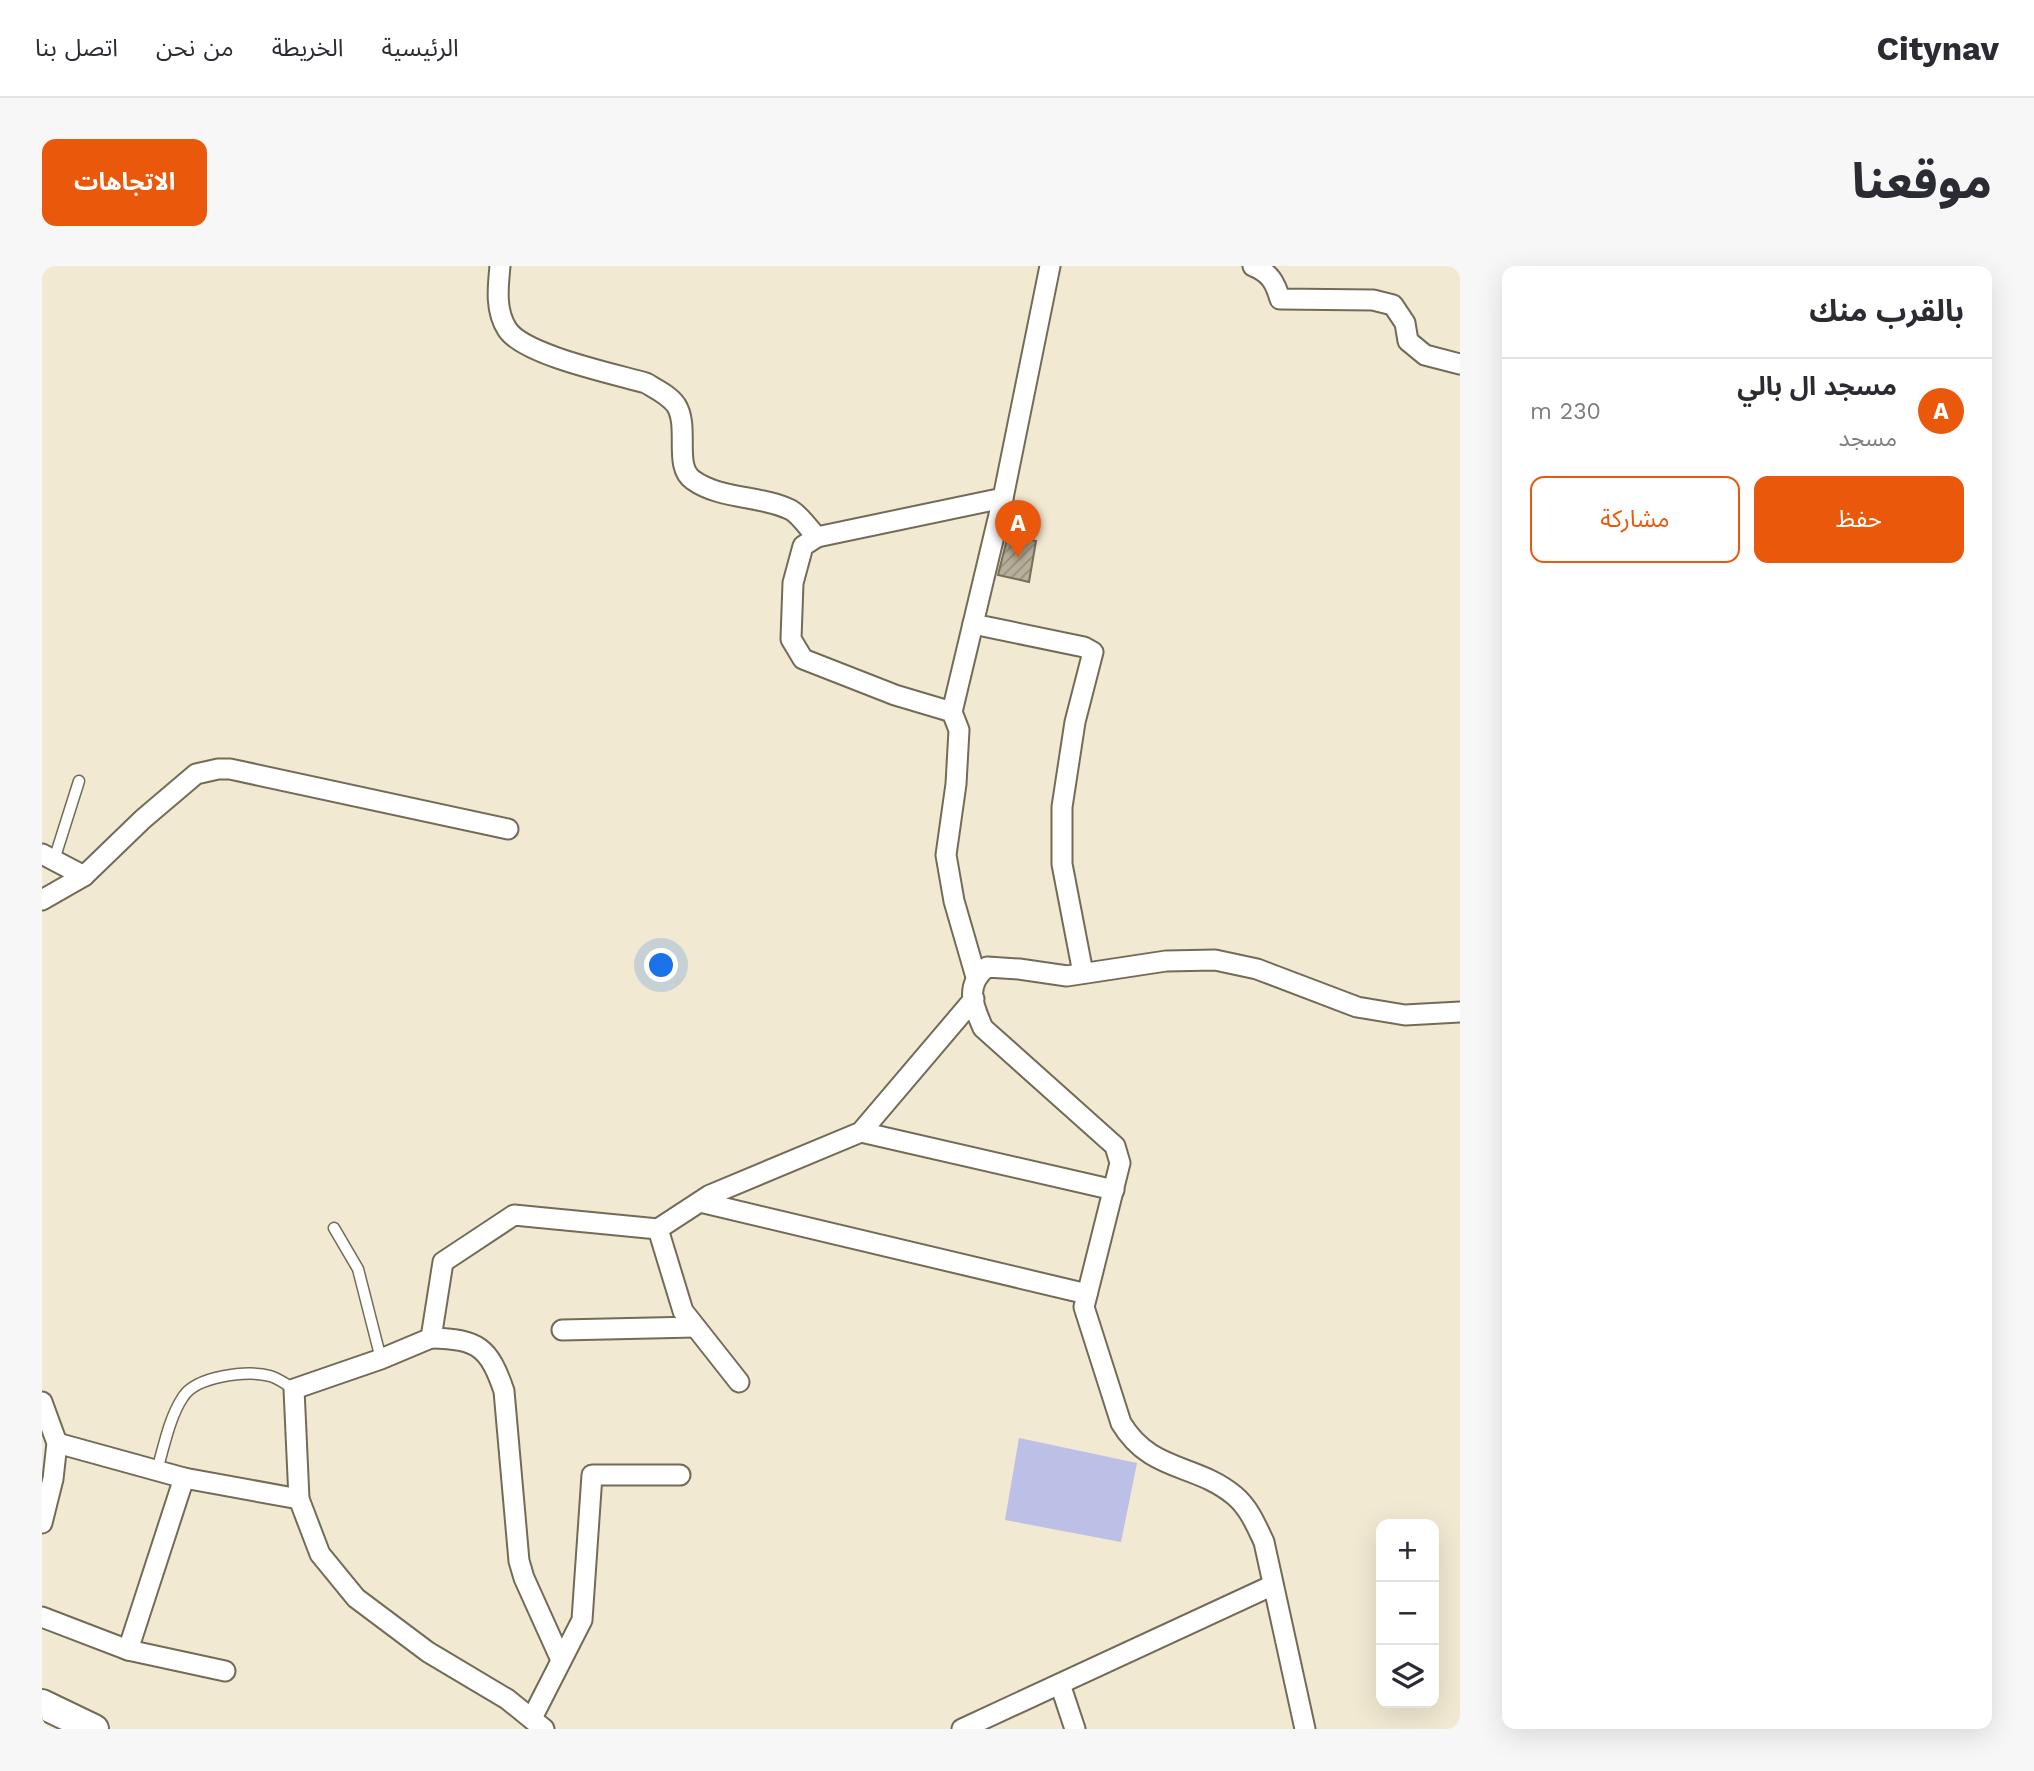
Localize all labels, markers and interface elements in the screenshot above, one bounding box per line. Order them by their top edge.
text: Citynav [1877,29,1999,68]
text: اتصل بنا [35,34,118,62]
text: من نحن [156,34,234,62]
text: الخريطة [272,34,344,62]
text: الرئيسية [382,34,459,62]
button: الاتجاهات [42,139,207,226]
text: موقعنا [1852,152,1992,210]
text: بالقرب منك [1809,293,1964,328]
text: مسجد ال بالي [1737,371,1897,401]
text: 230 m [1530,398,1601,425]
text: A [1933,398,1949,425]
text: مسجد [1838,425,1897,452]
button: مشاركة [1530,476,1740,563]
button: حفظ [1754,476,1964,563]
pin: A [995,500,1041,558]
your location [644,948,678,982]
map controls [1376,1519,1439,1708]
button: + [1376,1519,1439,1582]
button: − [1376,1582,1439,1645]
button: layers [1376,1645,1439,1708]

